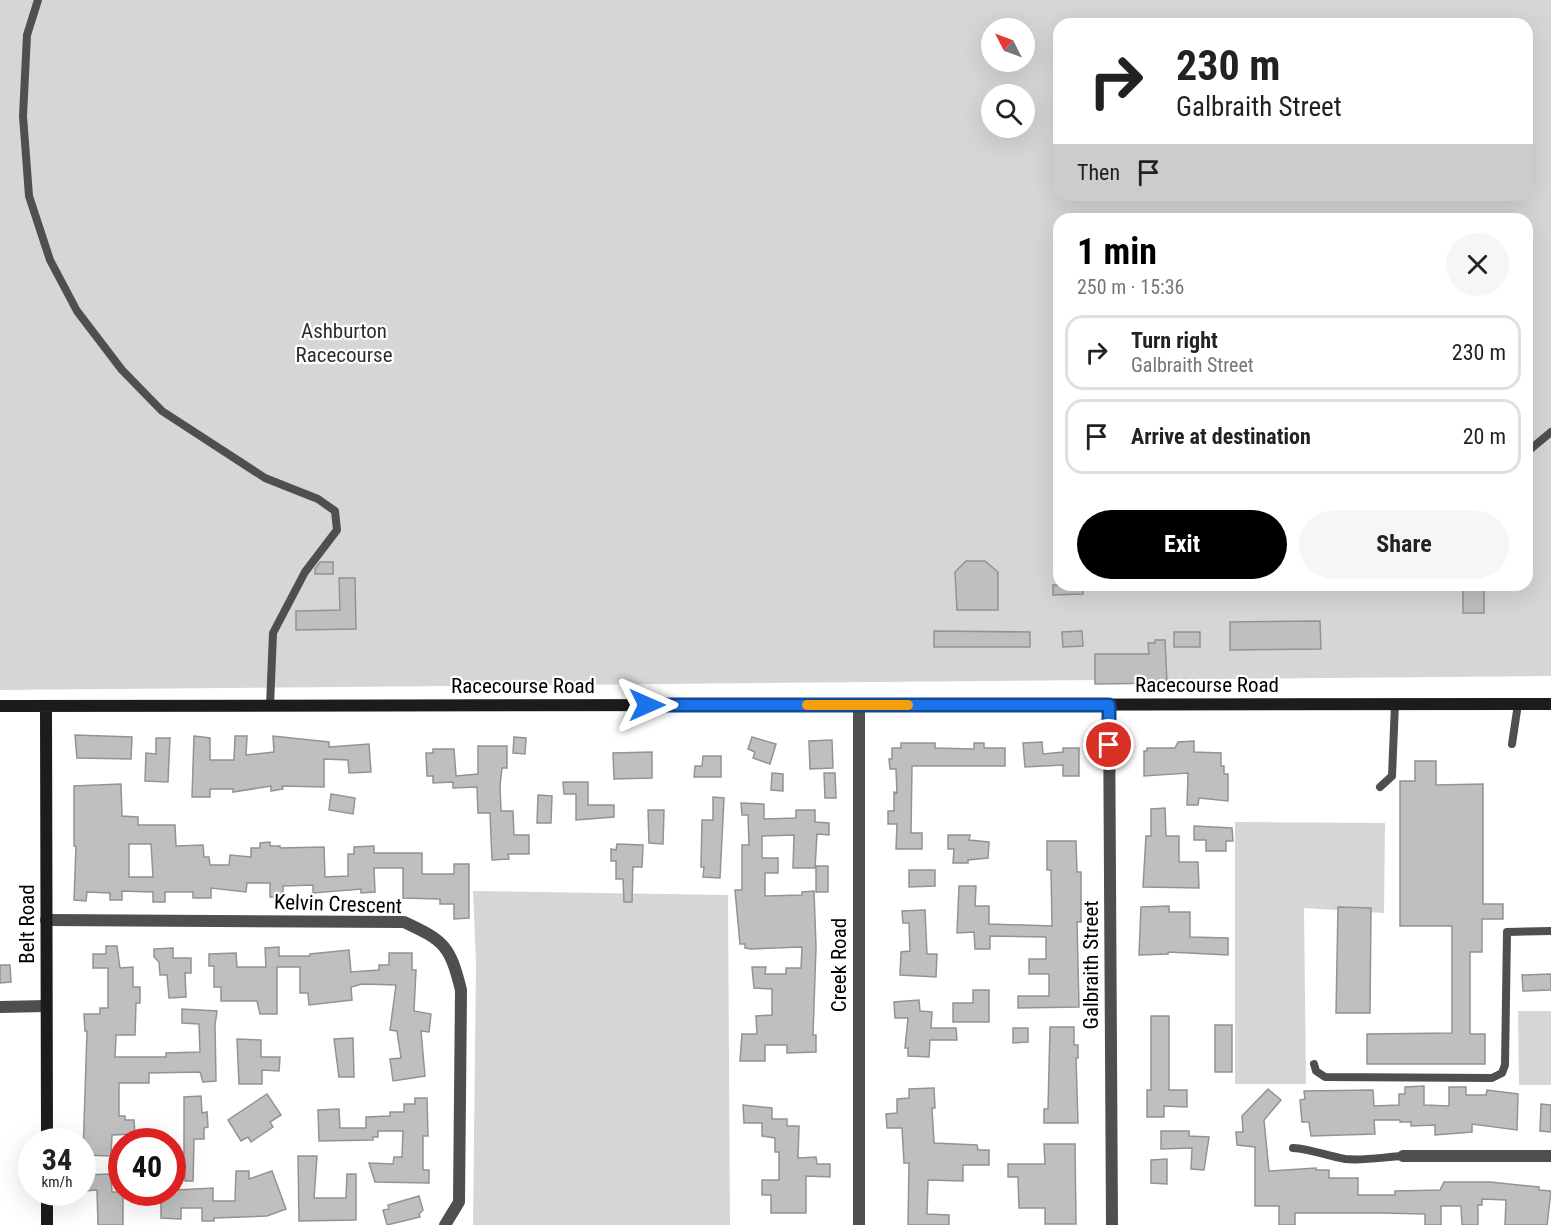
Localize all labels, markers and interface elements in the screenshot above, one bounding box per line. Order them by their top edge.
north arrow [981,18,1035,72]
map controls [981,18,1035,138]
text: 230 m [1176,41,1281,90]
icon: right [1077,42,1155,120]
button: search [981,84,1035,138]
text: Galbraith Street [1176,91,1342,123]
icon: arrive [1132,156,1165,189]
text: Then [1077,160,1120,185]
text: 1 min [1077,231,1157,273]
button: close [1446,233,1509,296]
text: 250 m · 15:36 [1077,275,1184,299]
park label: Ashburton Racecourse [296,319,393,367]
text: Turn right [1131,328,1218,353]
icon: right [1080,336,1113,369]
text: 230 m [1452,340,1506,365]
text: Galbraith Street [1131,353,1254,377]
icon: arrive [1080,420,1113,453]
text: Arrive at destination [1131,424,1311,449]
text: 20 m [1463,424,1506,449]
button: Exit [1077,510,1287,579]
button: Share [1299,510,1509,579]
position arrow [615,673,679,737]
street label: Racecourse Road [1135,673,1279,697]
street label: Racecourse Road [451,674,595,698]
pin [1083,719,1134,770]
icon: arrive [1092,728,1125,761]
street label: Belt Road [15,884,39,964]
street label: Kelvin Crescent [274,890,402,918]
street label: Galbraith Street [1079,901,1103,1029]
street label: Creek Road [827,918,851,1012]
speed limit sign: 40 [108,1128,186,1206]
text: 34 [42,1142,72,1177]
text: km/h [42,1173,72,1191]

